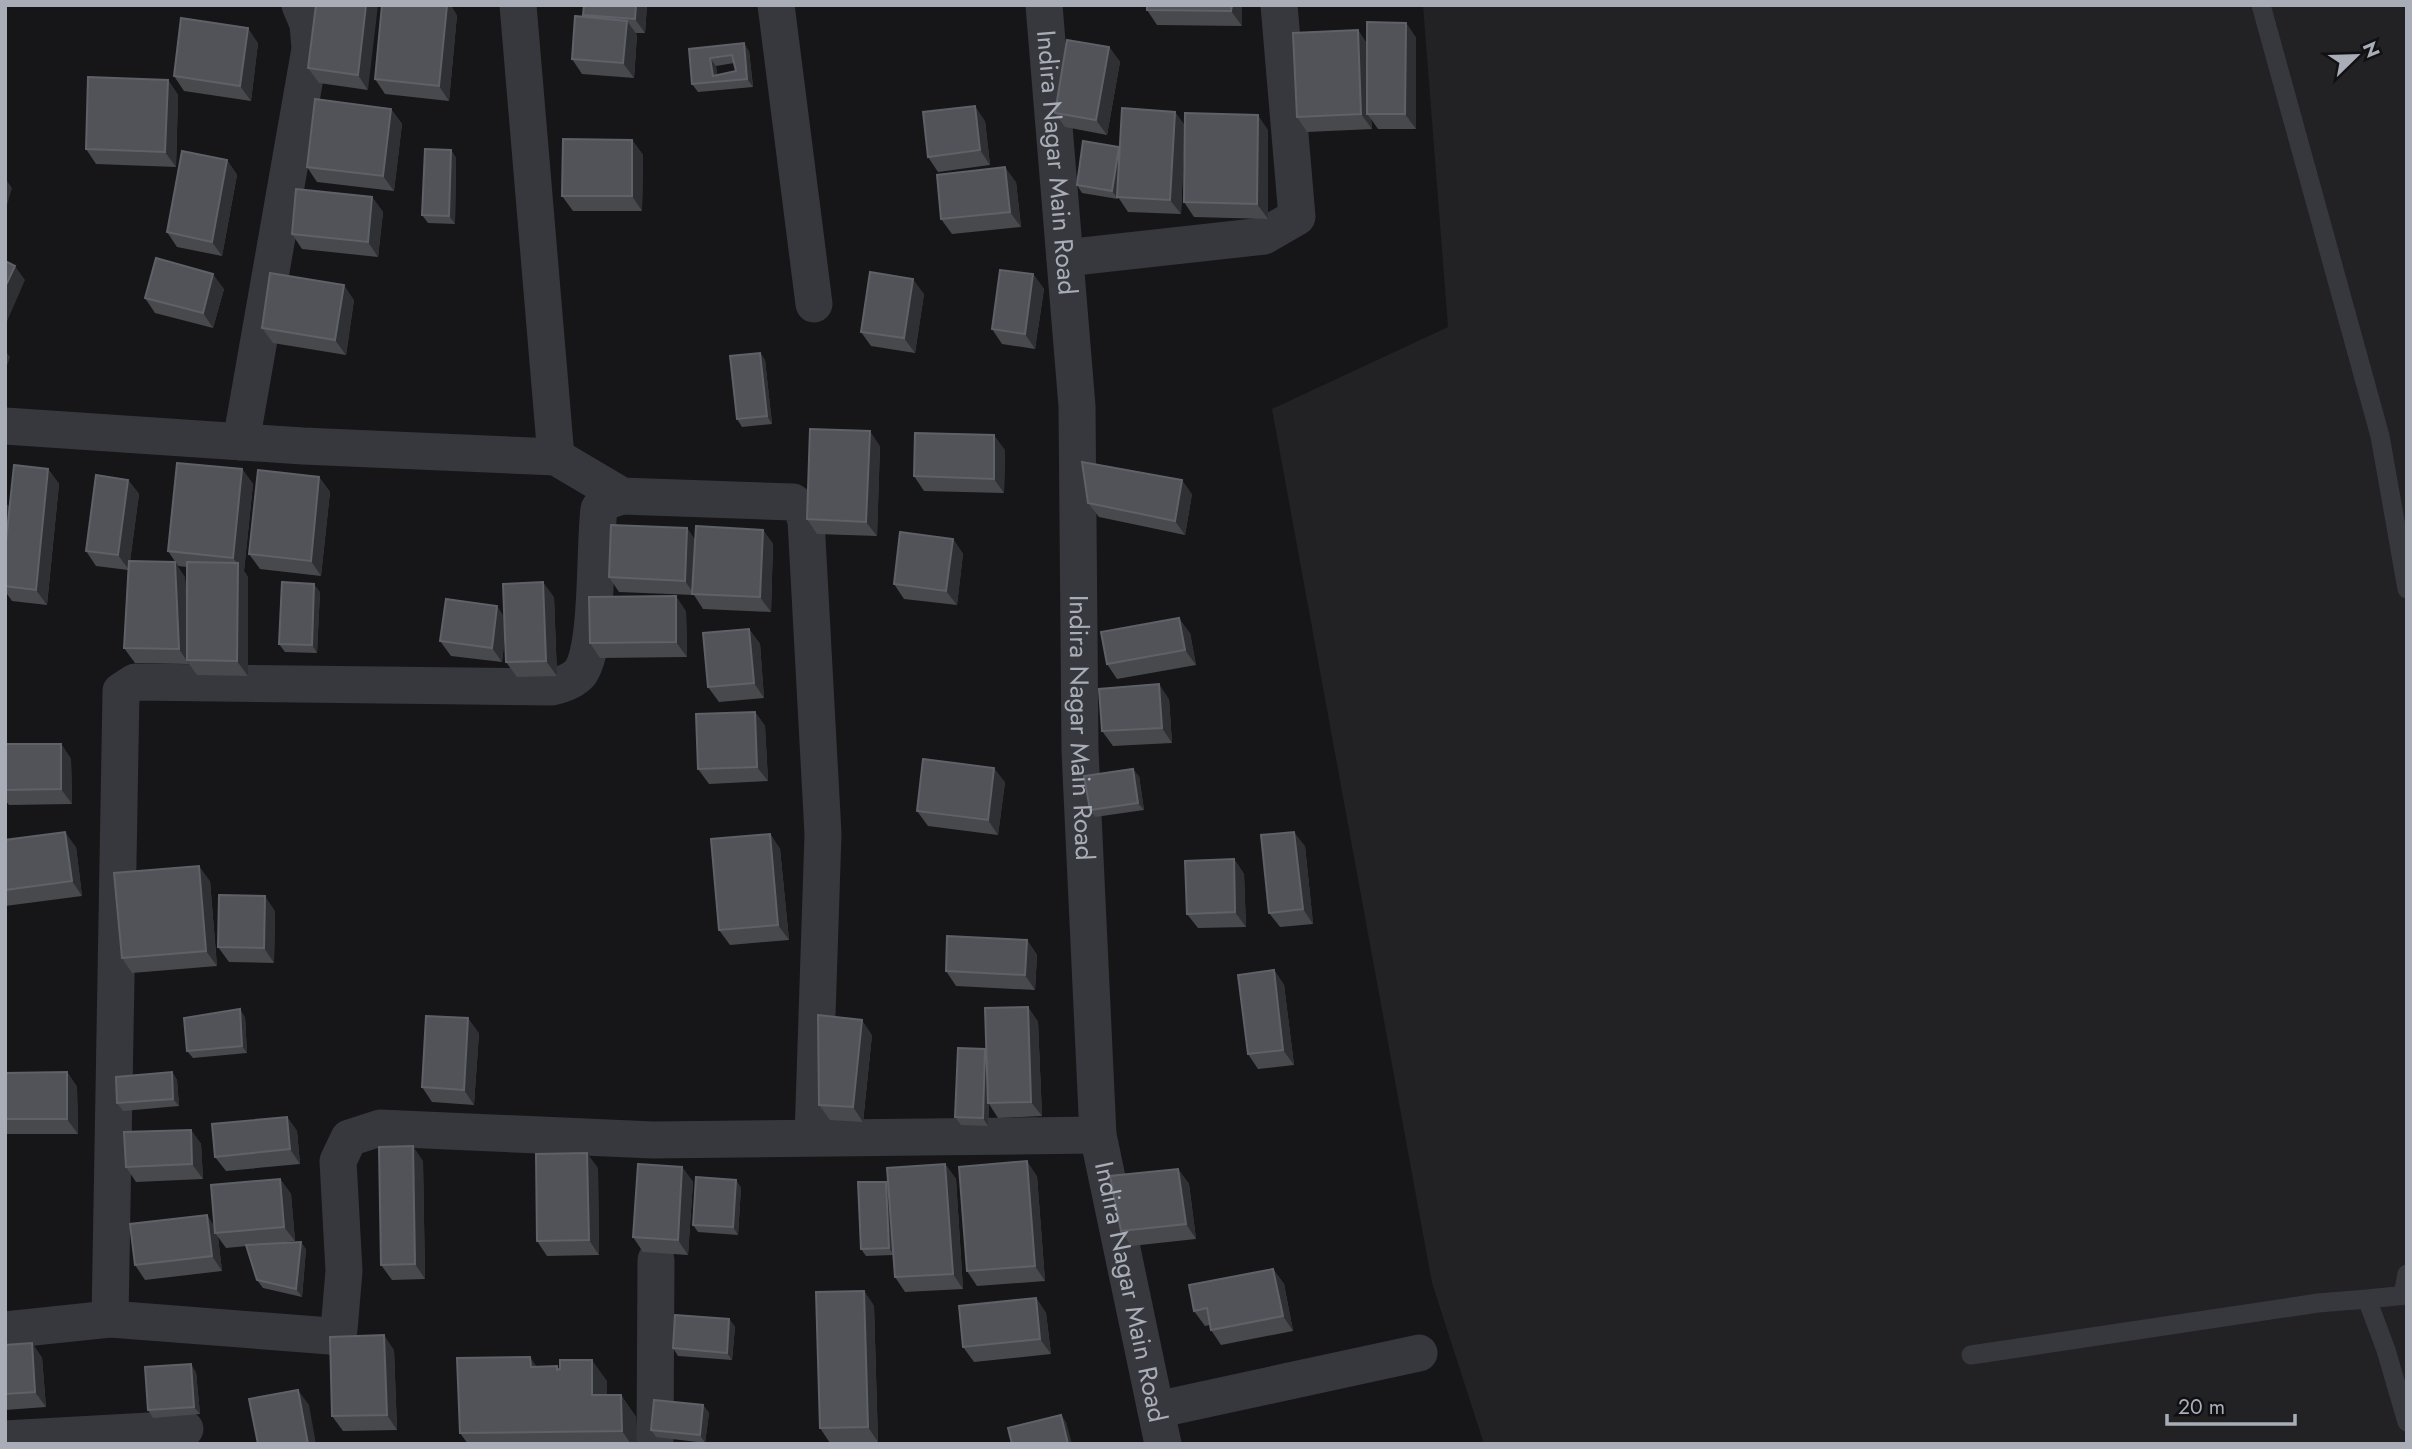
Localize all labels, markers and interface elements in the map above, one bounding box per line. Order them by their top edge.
north arrow [2321,21,2391,91]
street label: Indira Nagar Main Road [1027,29,1087,296]
text: N [2356,37,2387,62]
street label: Indira Nagar Main Road [1060,595,1104,861]
street label: Indira Nagar Main Road [1085,1158,1177,1426]
scale bar [2167,1382,2295,1426]
text: 20 m [2178,1392,2225,1422]

